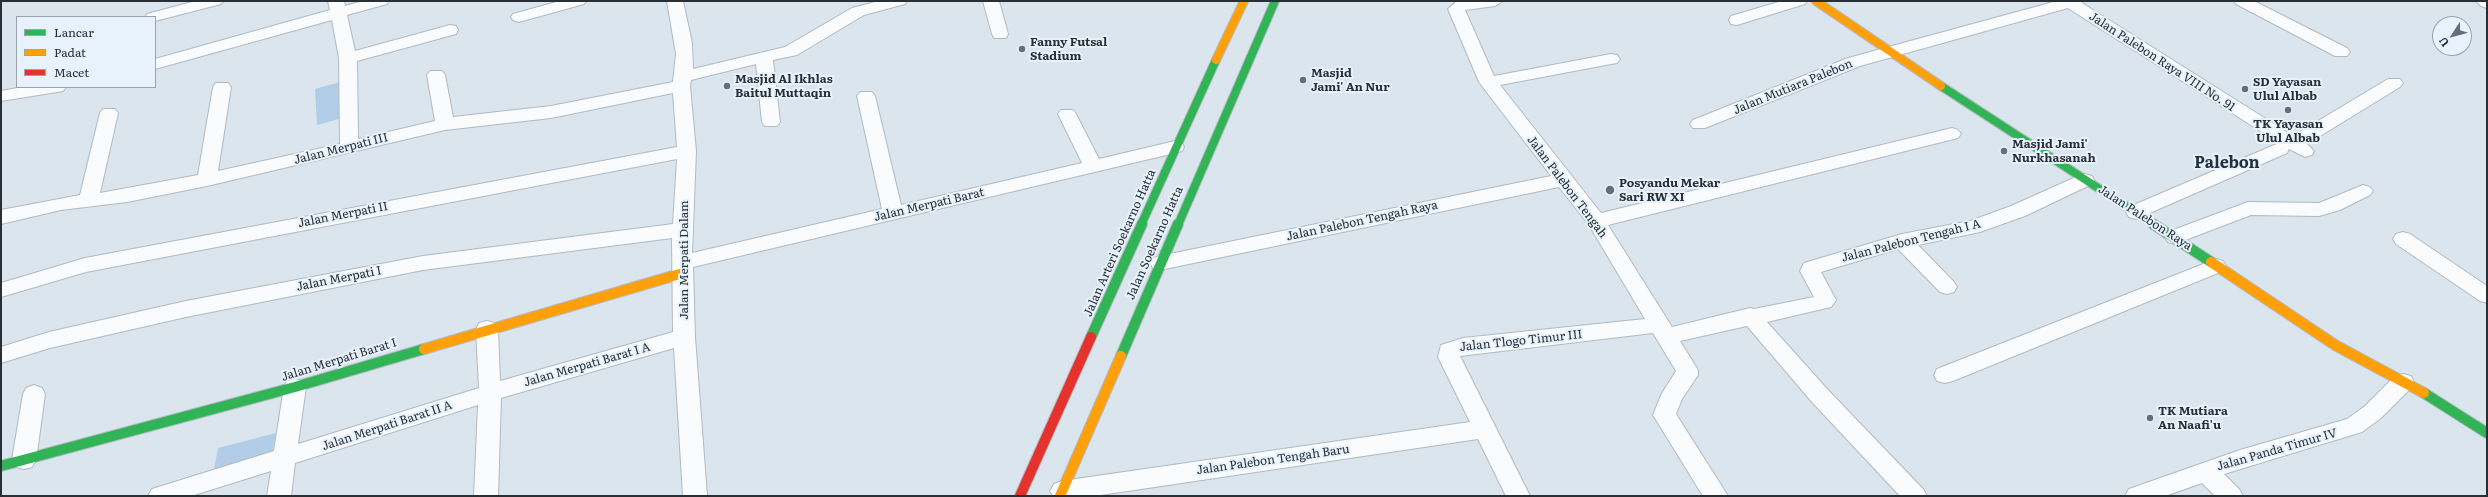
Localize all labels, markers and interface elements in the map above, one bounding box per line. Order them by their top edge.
street label: Jalan Palebon Raya VIII No. 91 [2086,9,2238,115]
legend [16,16,156,88]
north arrow [2432,16,2472,56]
text: Lancar [54,23,94,41]
text: U [2434,34,2452,51]
place label: Fanny Futsal Stadium [1030,35,1107,63]
text: Padat [54,43,86,61]
marker: Fanny Futsal Stadium [1017,44,1027,54]
street label: Jalan Mutiara Palebon [1731,56,1855,118]
text: Macet [54,63,89,81]
place label: Masjid Jami' An Nur [1311,66,1390,94]
place label: Masjid Al Ikhlas Baitul Muttaqin [735,72,833,100]
marker: Masjid Jami' An Nur [1298,75,1308,85]
place label: SD Yayasan Ulul Albab [2253,75,2321,103]
marker: Masjid Al Ikhlas Baitul Muttaqin [722,81,732,91]
marker: SD Yayasan Ulul Albab [2240,84,2250,94]
marker: TK Yayasan Ulul Albab [2283,105,2293,115]
place label: TK Yayasan Ulul Albab [2253,117,2323,145]
street label: Jalan Merpati III [292,130,390,168]
street label: Jalan Palebon Tengah [1524,133,1610,241]
place label: Masjid Jami' Nurkhasanah [2012,137,2096,165]
marker: Masjid Jami' Nurkhasanah [1999,146,2009,156]
district label: Palebon [2194,153,2260,173]
street label: Jalan Arteri Soekarno Hatta [1081,167,1159,319]
place label: Posyandu Mekar Sari RW XI [1619,176,1720,204]
street label: Jalan Palebon Raya [2095,182,2195,254]
street label: Jalan Soekarno Hatta [1124,184,1186,302]
marker: Posyandu Mekar Sari RW XI [1604,184,1616,196]
street label: Jalan Merpati Barat [873,185,985,225]
street label: Jalan Palebon Tengah Raya [1285,198,1439,244]
street label: Jalan Merpati II [297,199,389,231]
street label: Jalan Merpati Dalam [677,200,691,320]
street label: Jalan Palebon Tengah I A [1840,217,1982,265]
street label: Jalan Merpati I [295,264,383,294]
street label: Jalan Tlogo Timur III [1459,327,1583,355]
street label: Jalan Merpati Barat I [280,336,398,384]
street label: Jalan Merpati Barat I A [522,340,652,390]
street label: Jalan Merpati Barat II A [320,398,454,454]
place label: TK Mutiara An Naafi'u [2158,404,2228,432]
marker: TK Mutiara An Naafi'u [2145,413,2155,423]
street label: Jalan Panda Timur IV [2215,426,2339,474]
street label: Jalan Palebon Tengah Baru [1196,442,1350,478]

